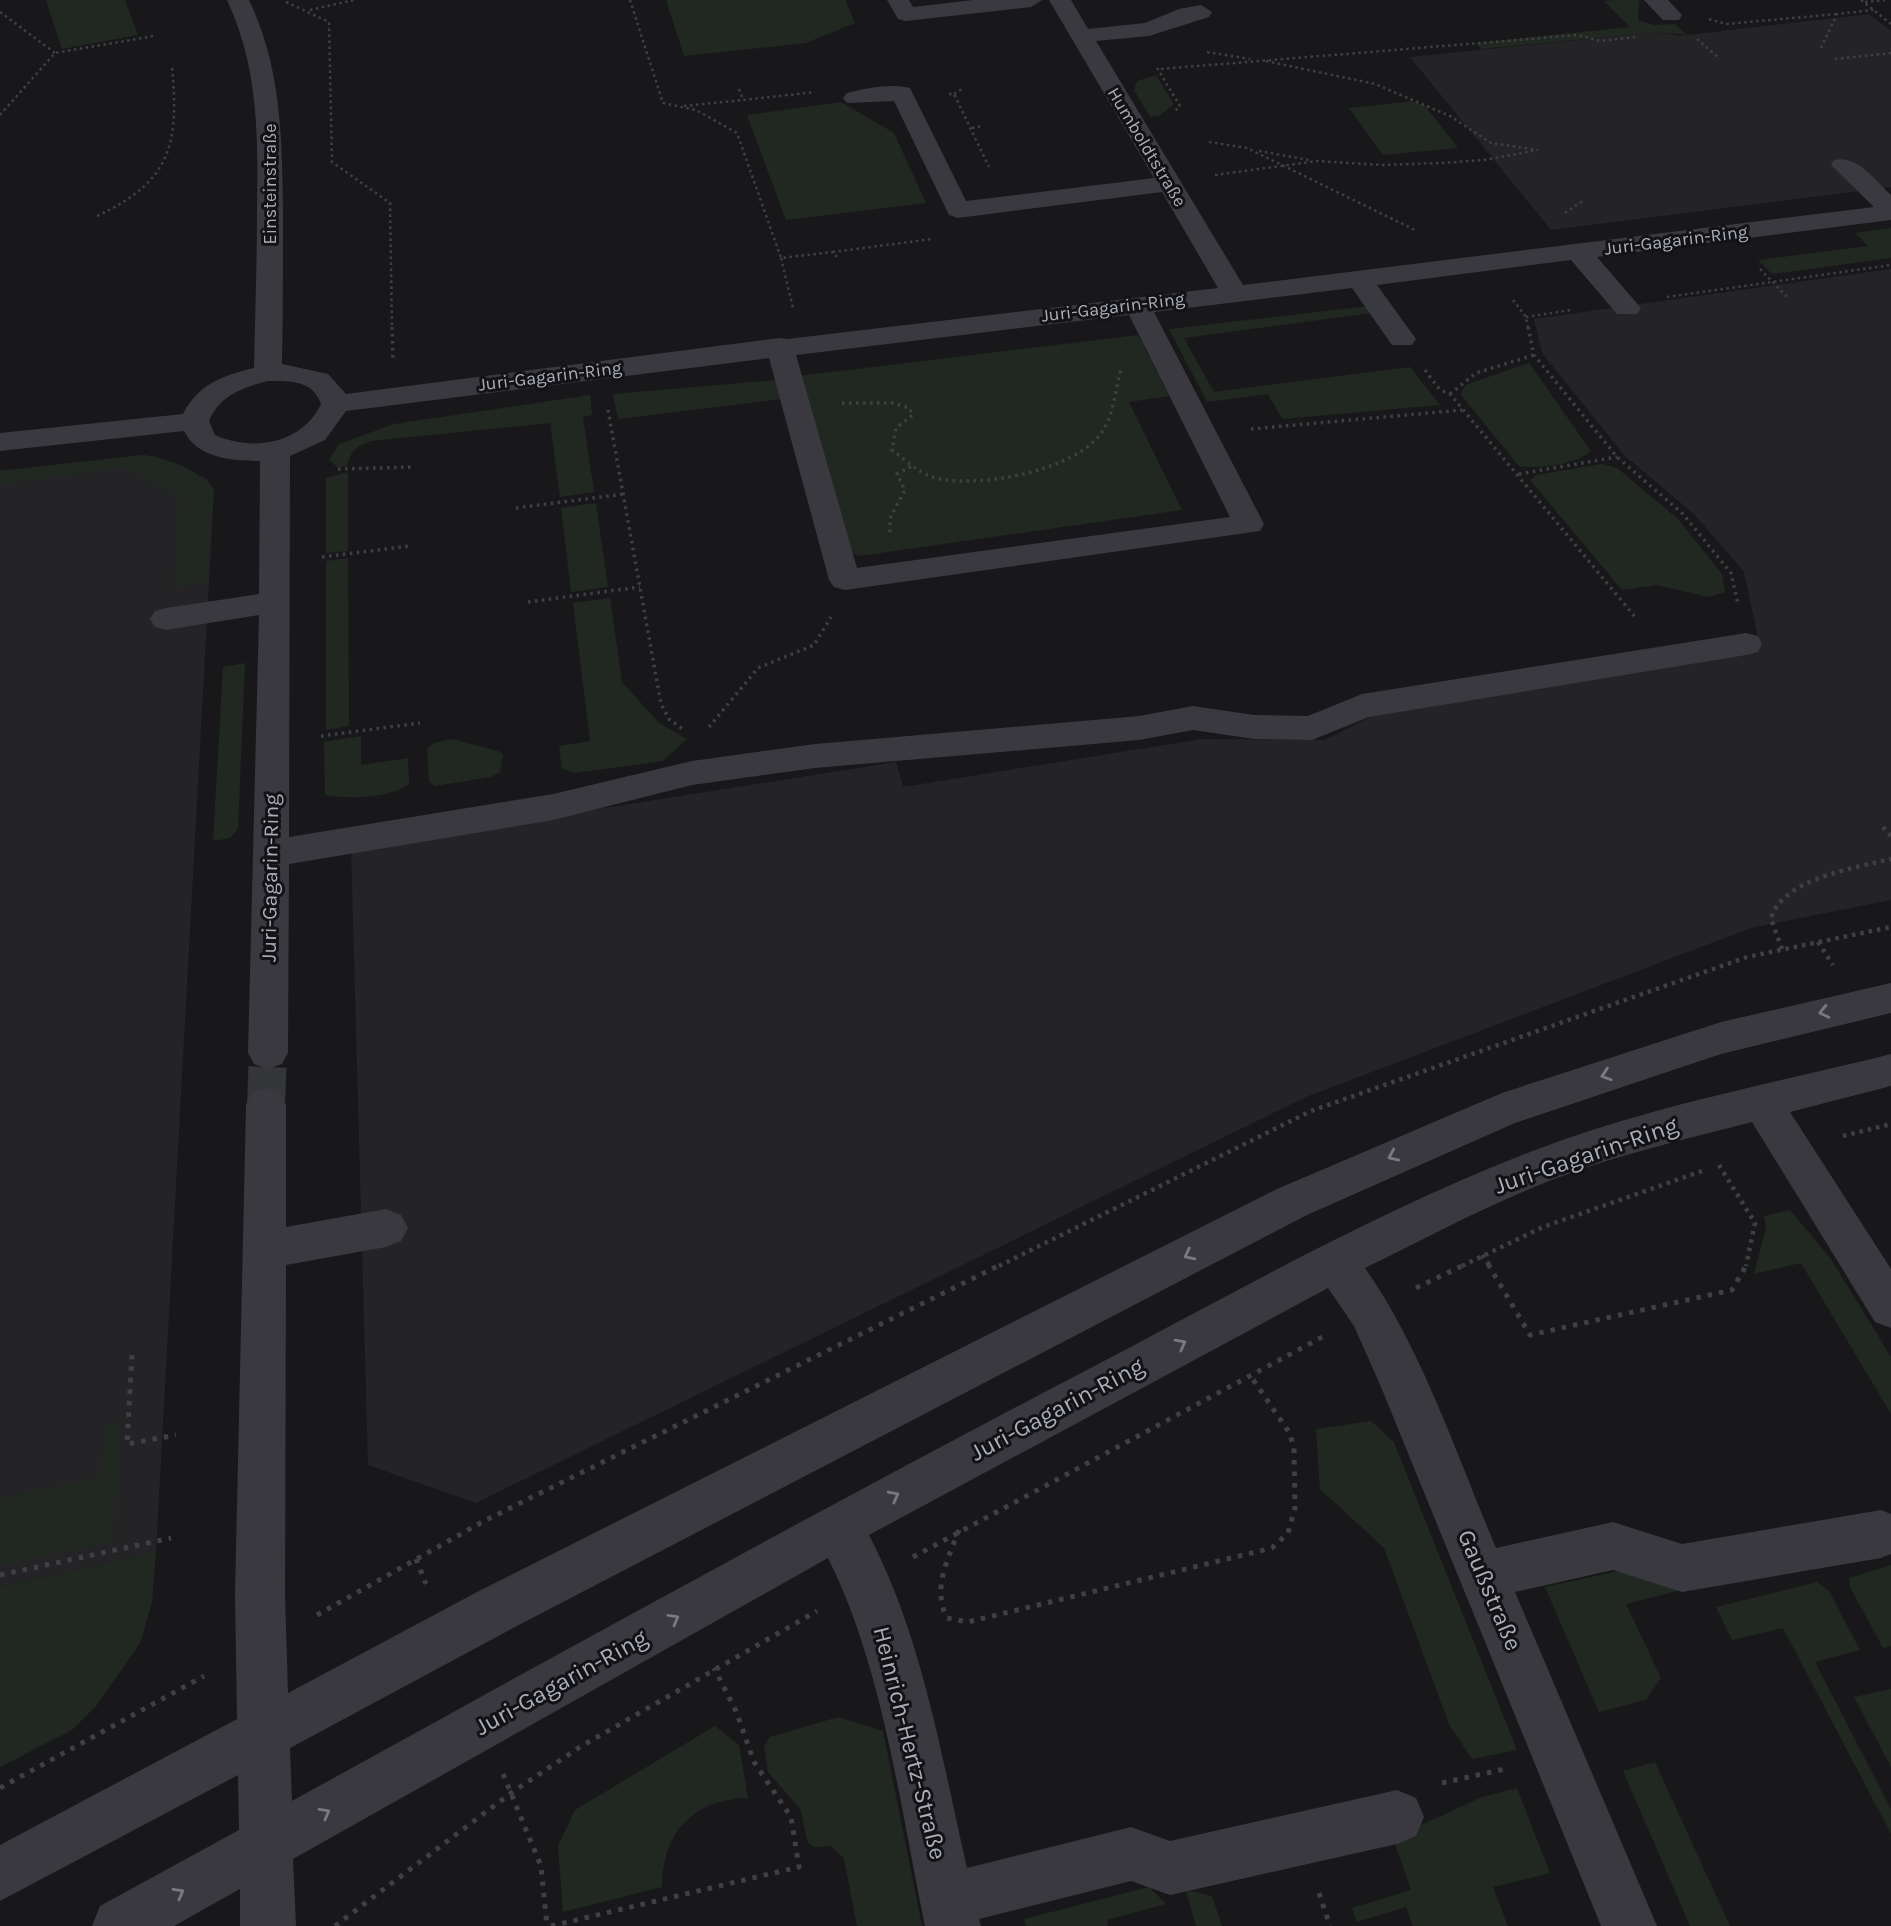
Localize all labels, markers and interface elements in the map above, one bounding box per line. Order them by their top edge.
street label: Humboldtstraße [1103,83,1191,211]
street label: Einsteinstraße [259,124,281,244]
street label: Juri-Gagarin-Ring [1603,220,1749,260]
street label: Juri-Gagarin-Ring [1040,287,1186,327]
street label: Juri-Gagarin-Ring [477,356,623,396]
street label: Juri-Gagarin-Ring [257,793,283,962]
one-way arrow [1818,1004,1830,1019]
one-way arrow [1600,1067,1612,1082]
street label: Juri-Gagarin-Ring [1490,1110,1682,1200]
one-way arrow [1388,1148,1401,1162]
one-way arrow [1184,1247,1196,1261]
one-way arrow [1174,1338,1186,1352]
street label: Juri-Gagarin-Ring [965,1351,1149,1467]
one-way arrow [887,1491,899,1505]
street label: Gaußstraße [1452,1525,1528,1655]
one-way arrow [666,1614,679,1627]
street label: Juri-Gagarin-Ring [470,1623,652,1741]
street label: Heinrich-Hertz-Straße [867,1623,953,1863]
one-way arrow [318,1808,330,1821]
one-way arrow [172,1888,185,1901]

